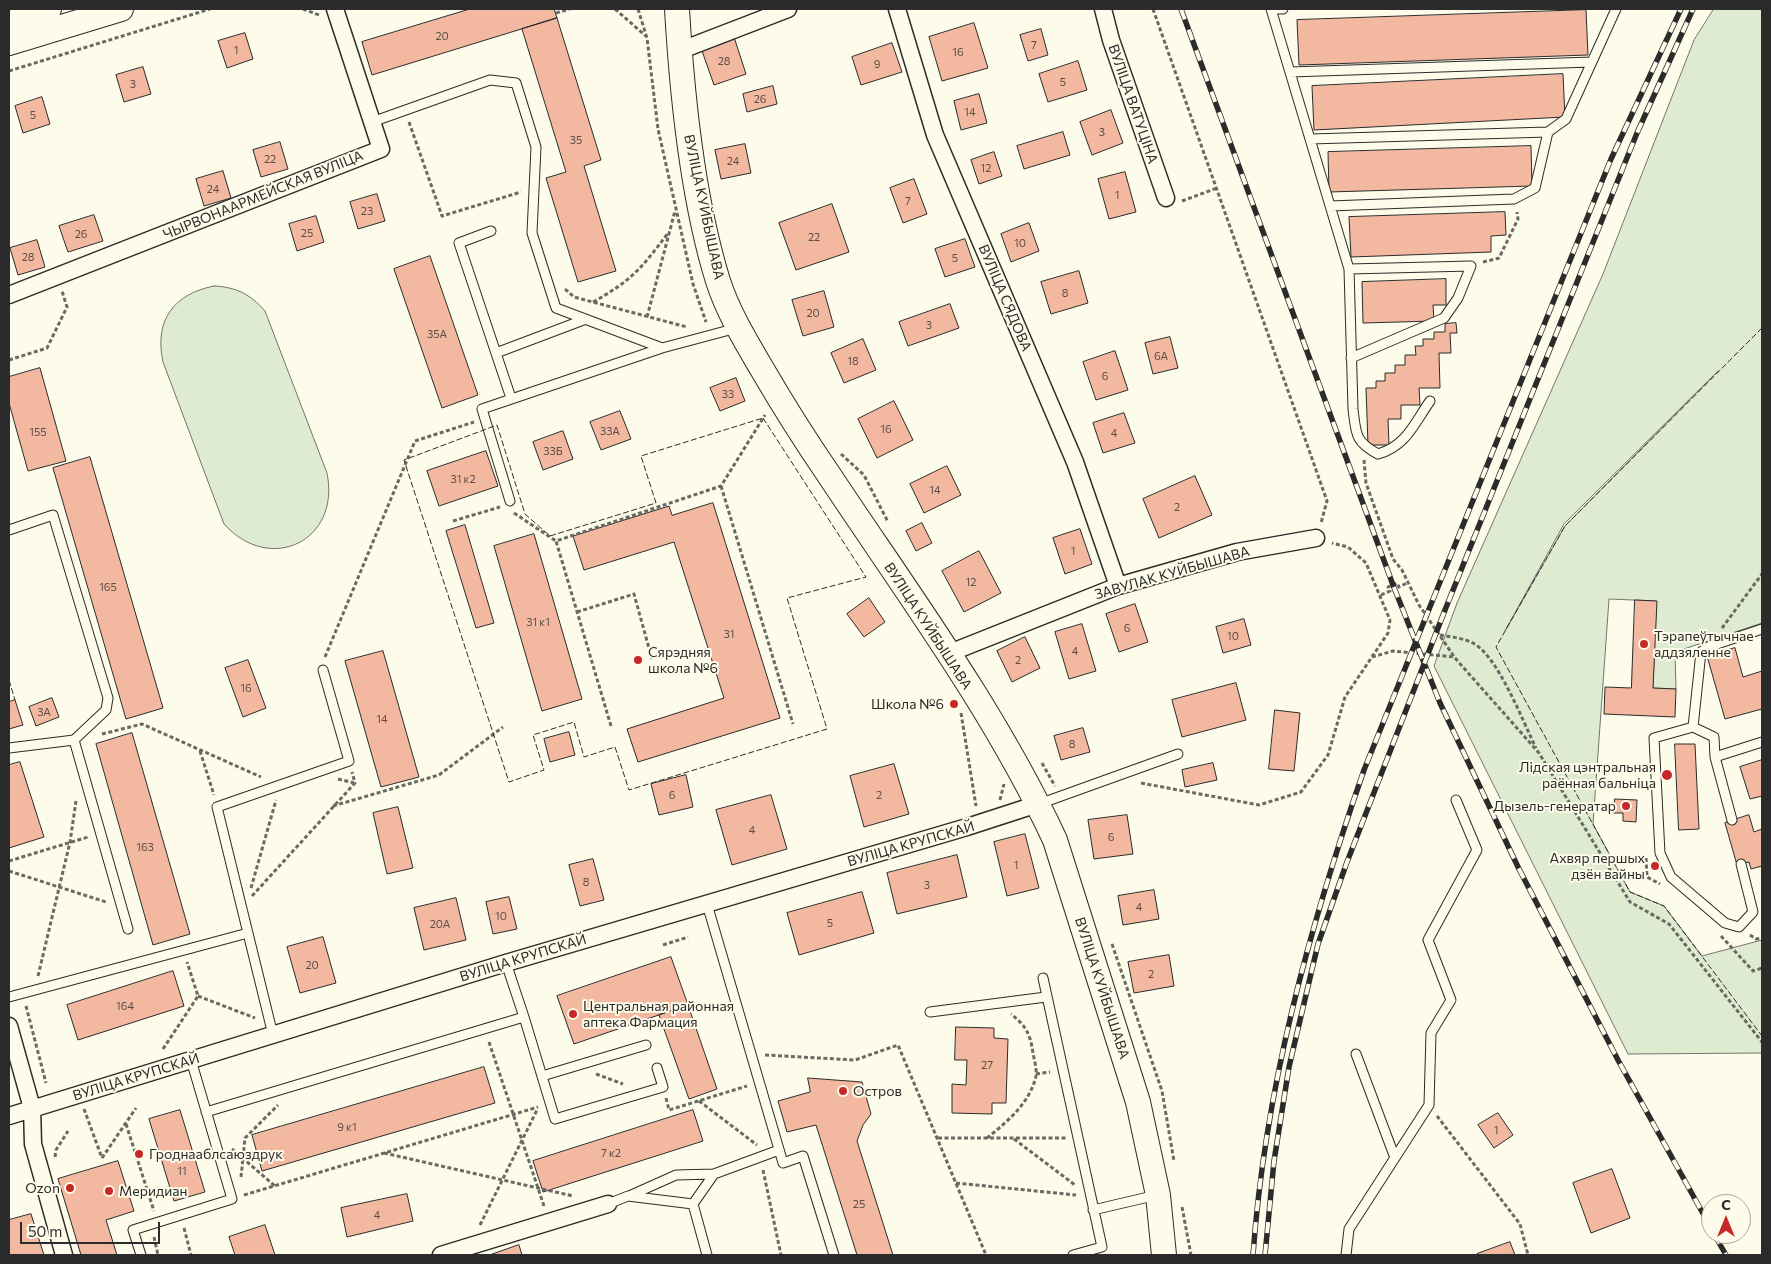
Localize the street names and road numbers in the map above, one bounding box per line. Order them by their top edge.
street label: ВУЛІЦА ВАТУЦІНА [1105,42,1161,166]
street label: ВУЛІЦА КУЙБЫШАВА [680,133,728,281]
street label: ЧЫРВОНААРМЕЙСКАЯ ВУЛІЦА [160,147,366,243]
street label: ВУЛІЦА СЯДОВА [975,242,1035,354]
street label: ЗАВУЛАК КУЙБЫШАВА [1093,543,1251,603]
street label: ВУЛІЦА КУЙБЫШАВА [881,559,975,693]
street label: ВУЛІЦА КРУПСКАЙ [845,818,977,870]
street label: ВУЛІЦА КУЙБЫШАВА [1071,915,1133,1061]
street label: ВУЛІЦА КРУПСКАЙ [458,931,588,985]
street label: ВУЛІЦА КРУПСКАЙ [71,1050,201,1104]

